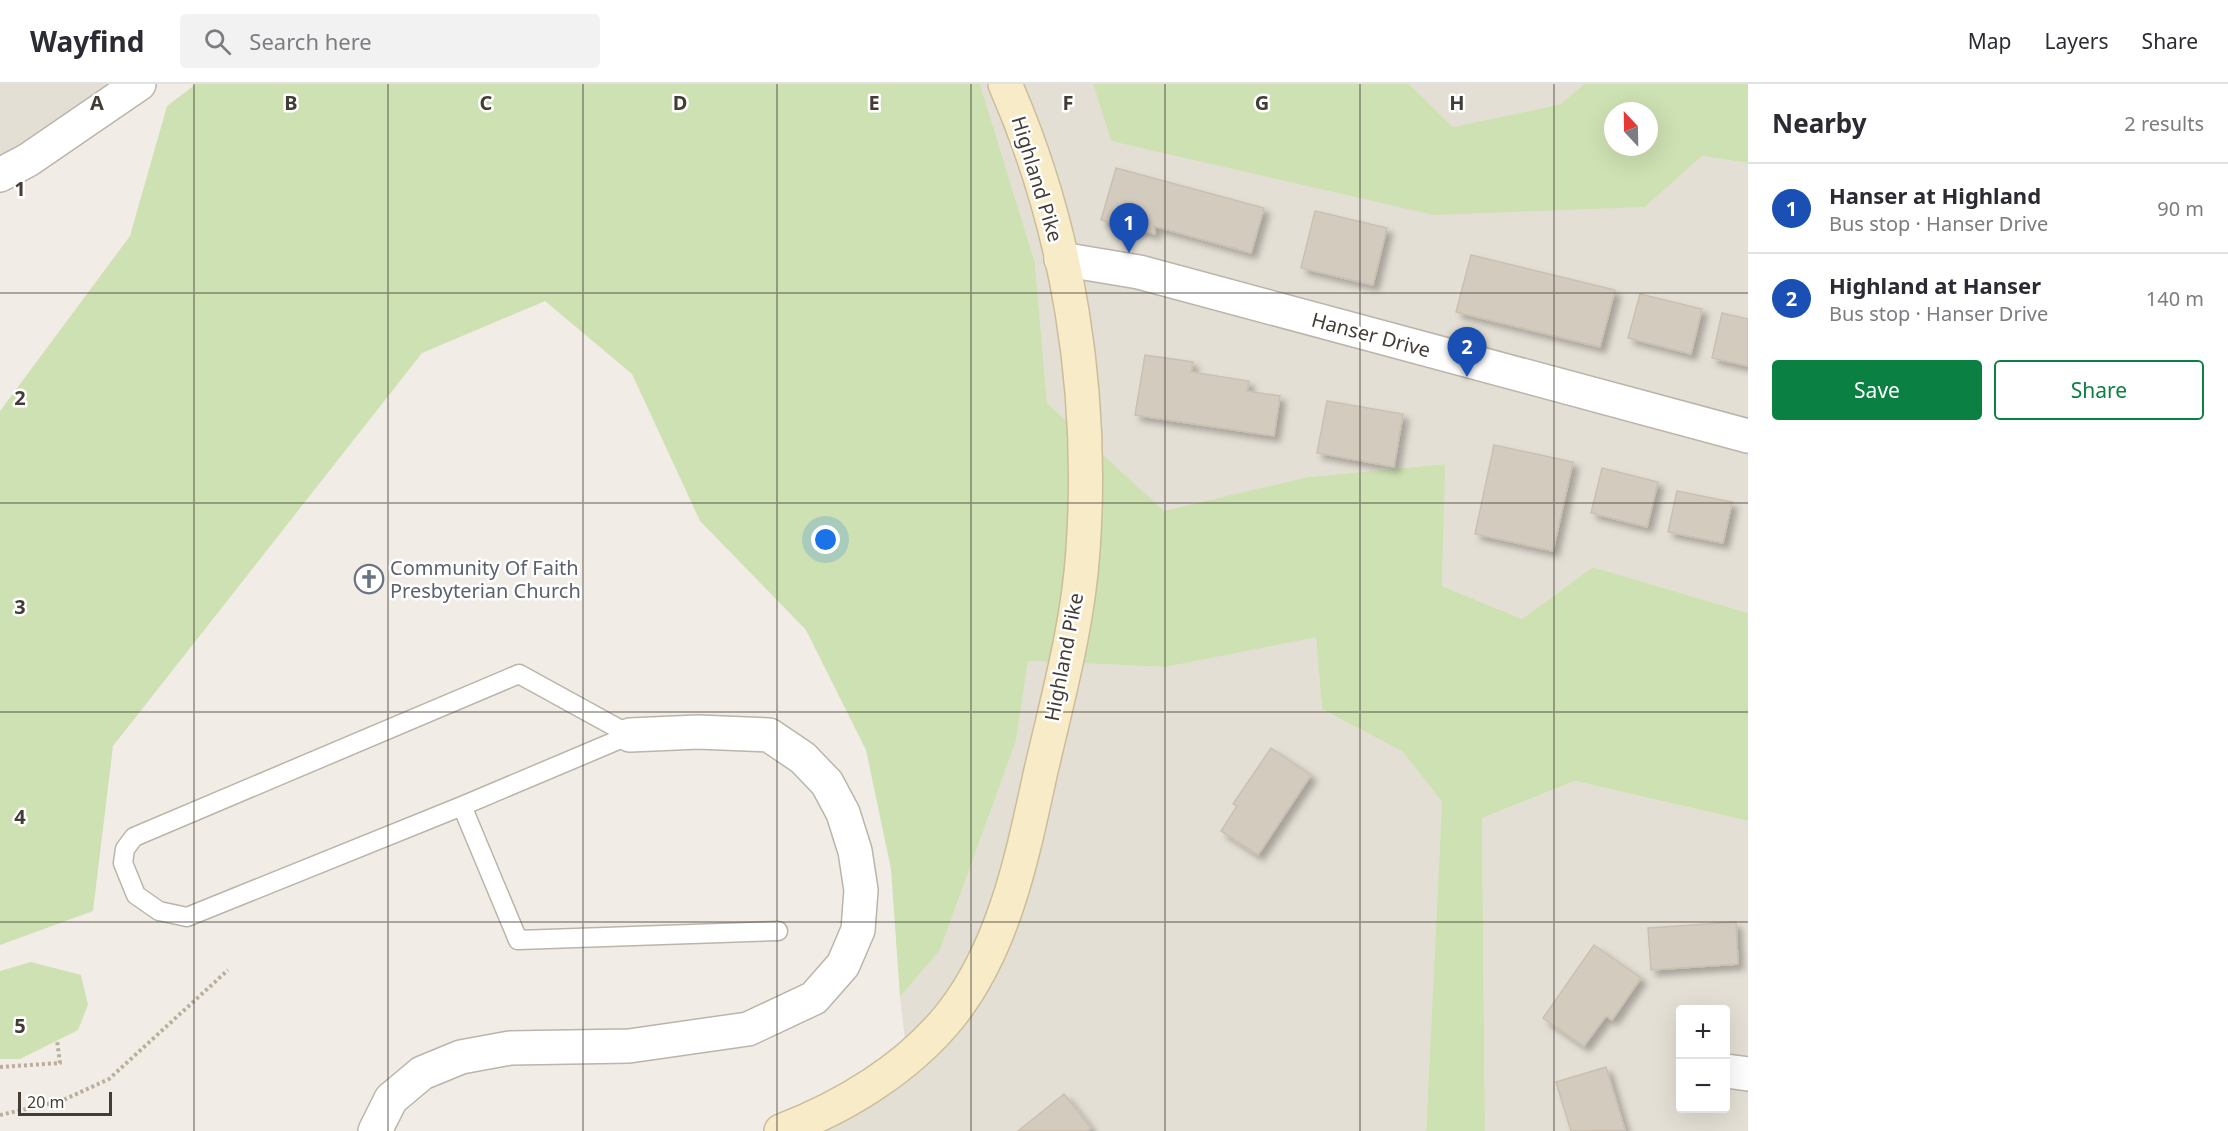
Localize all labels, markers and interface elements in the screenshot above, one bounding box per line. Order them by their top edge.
search box [180,14,600,68]
text: Wayfind [30,22,144,60]
icon: search [201,25,234,58]
text: Search here [249,26,372,56]
text: Map [1968,27,2012,55]
text: Layers [2045,27,2109,55]
text: Share [2142,27,2198,55]
text: A [90,89,104,116]
text: B [284,89,298,116]
text: C [480,89,493,116]
text: D [673,89,687,116]
text: E [868,89,880,116]
text: F [1063,89,1073,116]
text: G [1255,89,1269,116]
text: H [1449,89,1465,116]
north arrow [1604,102,1658,156]
text: Nearby [1772,105,1867,141]
text: 2 results [2124,110,2204,137]
street label: Highland Pike [1006,113,1069,245]
text: 1 [14,175,26,202]
text: Hanser at Highland [1829,180,2041,210]
text: 1 [1786,195,1797,222]
text: 90 m [2157,195,2204,222]
pin: 1 [1110,204,1148,253]
text: Bus stop · Hanser Drive [1829,210,2048,237]
text: Highland at Hanser [1829,270,2041,300]
text: 2 [1786,285,1797,312]
text: 140 m [2146,285,2204,312]
text: Bus stop · Hanser Drive [1829,300,2048,327]
street label: Hanser Drive [1309,306,1434,363]
pin: 2 [1448,328,1486,377]
button: Save [1772,360,1982,420]
button: Share [1994,360,2204,420]
text: 2 [14,384,26,411]
your location [811,525,840,554]
place label: Community Of Faith Presbyterian Church [390,554,581,604]
church icon: Community Of Faith Presbyterian Church [353,563,385,595]
street label: Highland Pike [1038,590,1089,723]
text: 3 [14,593,26,620]
text: 4 [14,803,26,830]
map controls [1676,1005,1730,1113]
button: + [1676,1005,1730,1059]
text: 5 [14,1012,26,1039]
button: − [1676,1059,1730,1113]
scale bar [18,1089,112,1116]
text: 20 m [27,1091,64,1113]

